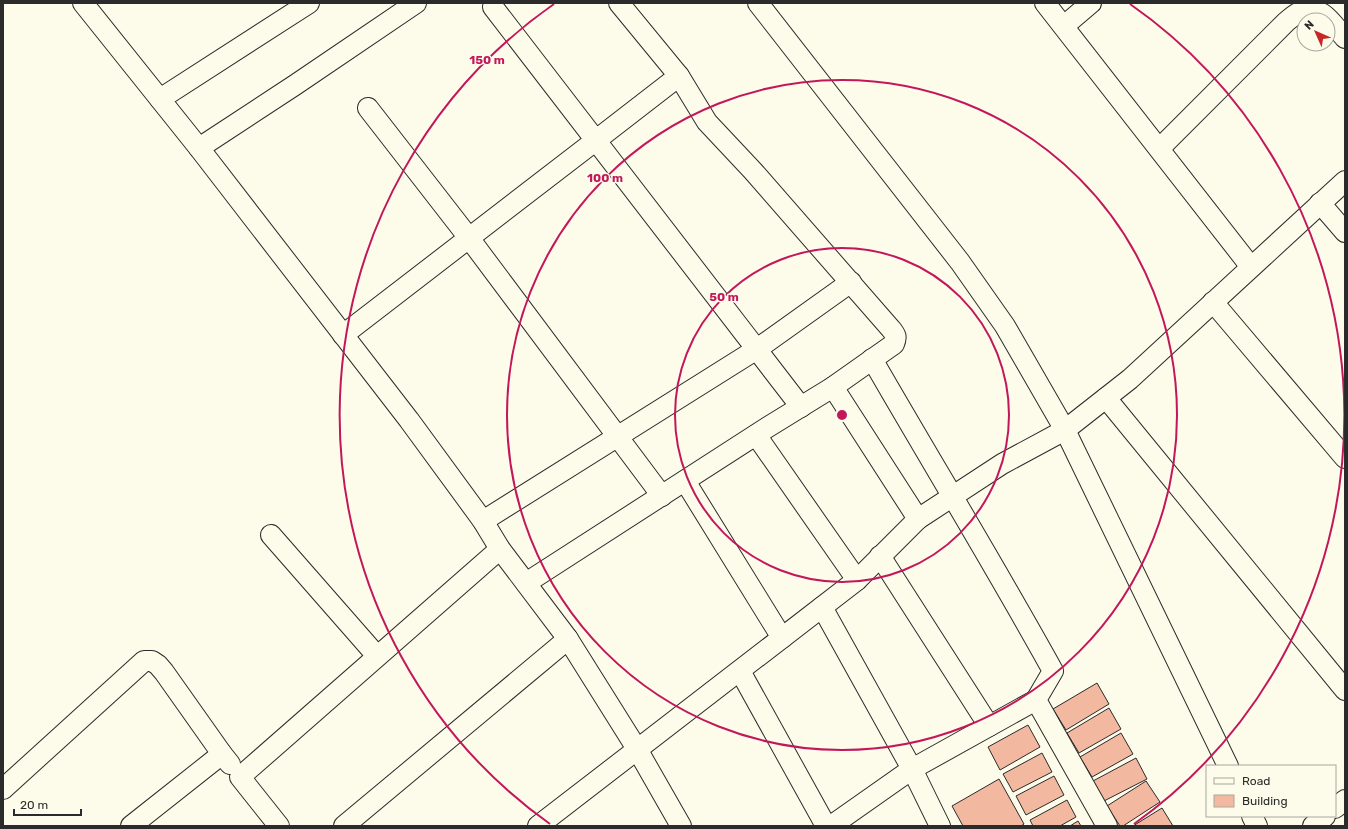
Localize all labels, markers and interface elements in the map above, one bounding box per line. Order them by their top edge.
north arrow [1296,12,1336,52]
text: N [1302,18,1317,33]
text: 150 m [469,53,505,67]
text: 100 m [587,171,623,185]
text: 50 m [709,290,739,304]
centre of rings [835,408,849,422]
legend [1206,765,1336,817]
text: Road [1242,774,1270,788]
scale bar [14,791,81,817]
text: Building [1242,794,1288,808]
text: 20 m [20,798,48,812]

